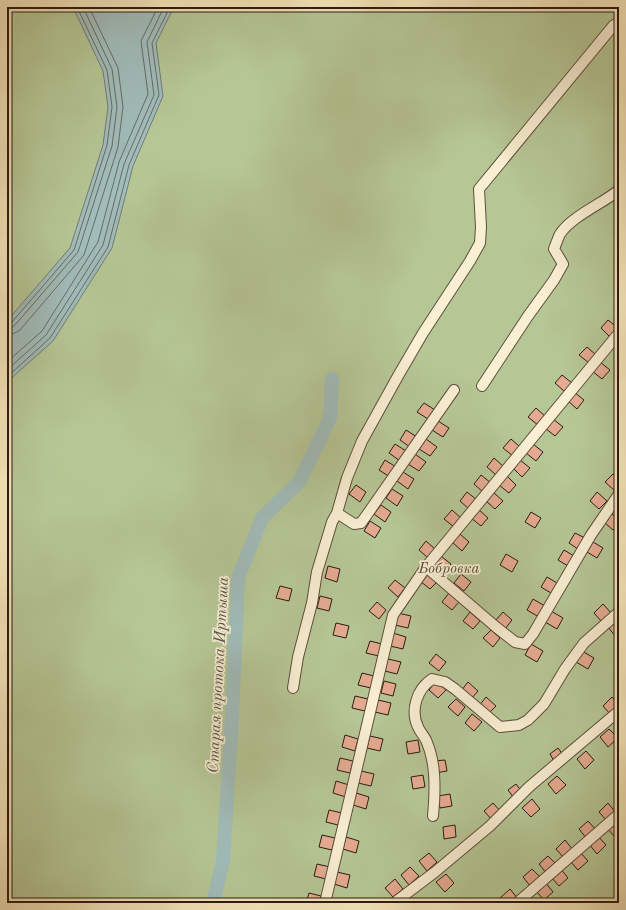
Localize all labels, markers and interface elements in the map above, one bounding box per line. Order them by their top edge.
park label: Бобровка [417,561,480,577]
water label: Старая протока Иртыша [206,576,232,774]

